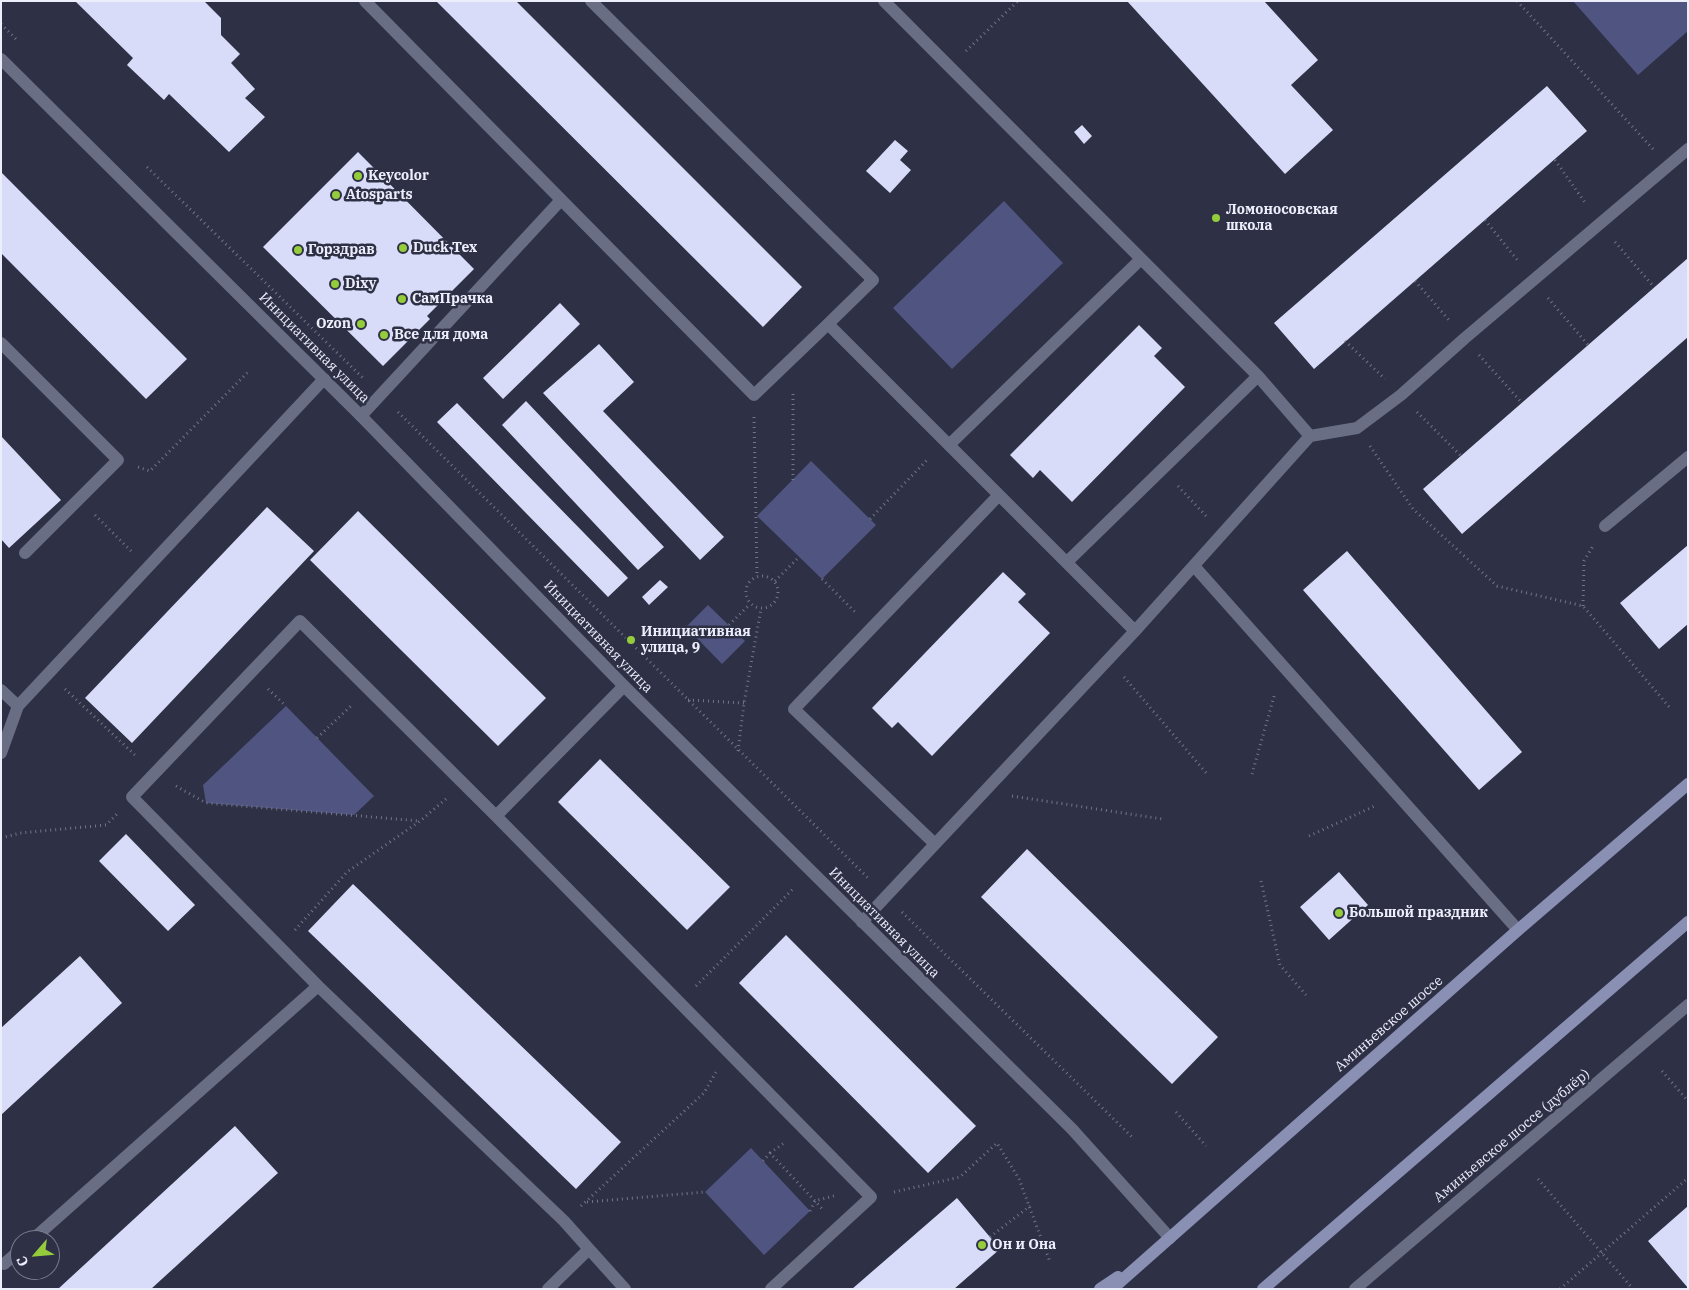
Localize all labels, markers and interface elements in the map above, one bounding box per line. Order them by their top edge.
place label: Keycolor [368,168,429,184]
marker: Keycolor [352,170,364,182]
place label: Atosparts [346,187,413,203]
marker: Atosparts [330,189,342,201]
place label: Ломоносовская школа [1226,202,1338,234]
marker: Ломоносовская школа [1210,212,1222,224]
place label: Duck Tex [413,240,477,256]
place label: Горздрав [308,242,375,258]
marker: Duck Tex [397,242,409,254]
marker: Горздрав [292,244,304,256]
place label: Dixy [345,276,376,292]
marker: Dixy [329,278,341,290]
street label: Инициативная улица [255,289,373,407]
place label: СамПрачка [412,291,493,307]
marker: СамПрачка [396,293,408,305]
place label: Ozon [316,316,351,332]
marker: Ozon [355,318,367,330]
place label: Все для дома [394,327,488,343]
marker: Все для дома [378,329,390,341]
street label: Инициативная улица [540,577,656,697]
place label: Инициативная улица, 9 [641,624,751,656]
marker: Инициативная улица, 9 [625,634,637,646]
street label: Инициативная улица [825,864,943,982]
place label: Большой праздник [1349,905,1488,921]
marker: Большой праздник [1333,907,1345,919]
street label: Аминьевское шоссе [1332,973,1446,1075]
street label: Аминьевское шоссе (дублёр) [1430,1066,1594,1206]
north arrow [10,1230,60,1280]
place label: Он и Она [992,1237,1056,1253]
marker: Он и Она [976,1239,988,1251]
text: С [12,1253,33,1270]

